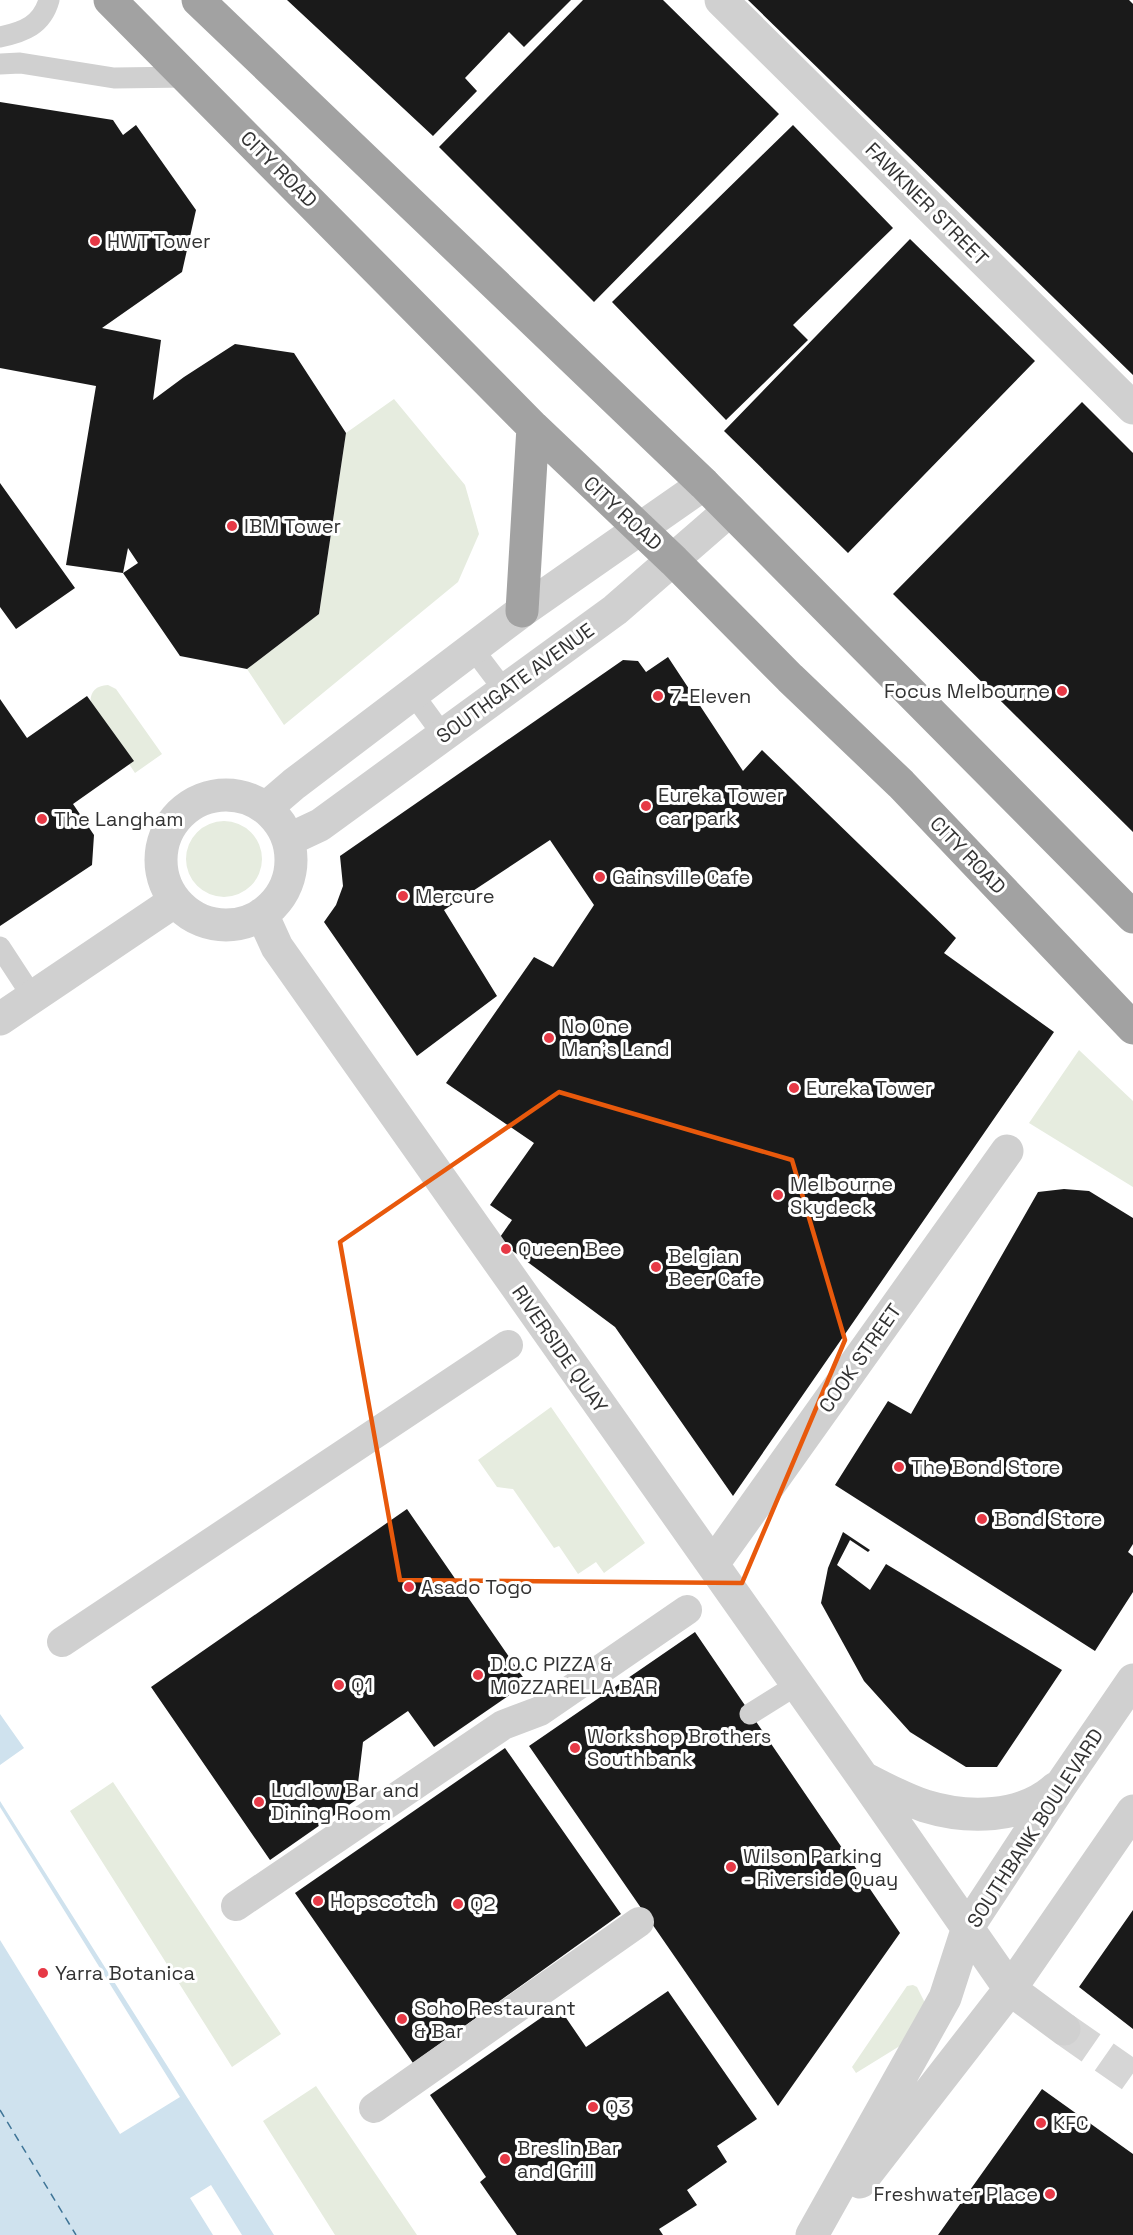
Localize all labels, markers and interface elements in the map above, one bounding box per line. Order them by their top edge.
street label: CITY ROAD [235,125,323,213]
street label: FAWKNER STREET [860,137,994,271]
place label: HWT Tower [107,228,211,254]
marker: HWT Tower [88,234,102,248]
street label: CITY ROAD [578,470,668,556]
place label: IBM Tower [244,513,341,539]
marker: IBM Tower [225,519,239,533]
street label: SOUTHGATE AVENUE [431,617,599,749]
place label: Focus Melbourne [884,678,1050,704]
place label: 7-Eleven [670,683,751,709]
marker: Focus Melbourne [1055,684,1069,698]
marker: 7-Eleven [651,689,665,703]
place label: Eureka Tower car park [658,782,784,831]
marker: Eureka Tower car park [639,799,653,813]
place label: The Langham [54,806,183,832]
street label: CITY ROAD [925,811,1011,899]
marker: The Langham [35,812,49,826]
place label: Gainsville Cafe [612,864,750,890]
marker: Gainsville Cafe [593,870,607,884]
place label: Mercure [415,883,495,909]
marker: Mercure [396,889,410,903]
place label: No One Man's Land [561,1013,670,1062]
marker: No One Man's Land [542,1031,556,1045]
place label: Eureka Tower [806,1075,932,1101]
marker: Eureka Tower [787,1081,801,1095]
place label: Melbourne Skydeck [790,1171,893,1220]
marker: Melbourne Skydeck [771,1188,785,1202]
place label: Queen Bee [518,1236,622,1262]
marker: Queen Bee [499,1242,513,1256]
place label: Belgian Beer Cafe [668,1243,762,1292]
marker: Belgian Beer Cafe [649,1260,663,1274]
street label: RIVERSIDE QUAY [506,1280,614,1418]
street label: COOK STREET [813,1298,907,1418]
place label: The Bond Store [911,1454,1060,1480]
marker: The Bond Store [892,1460,906,1474]
place label: Bond Store [994,1506,1102,1532]
marker: Bond Store [975,1512,989,1526]
place label: Asado Togo [421,1574,532,1600]
marker: Asado Togo [402,1580,416,1594]
place label: D.O.C PIZZA & MOZZARELLA BAR [490,1651,658,1700]
marker: D.O.C PIZZA & MOZZARELLA BAR [471,1668,485,1682]
place label: Q1 [351,1672,373,1698]
marker: Q1 [332,1678,346,1692]
place label: Workshop Brothers Southbank [587,1723,771,1772]
street label: SOUTHBANK BOULEVARD [961,1724,1109,1932]
marker: Workshop Brothers Southbank [568,1741,582,1755]
place label: Ludlow Bar and Dining Room [271,1777,419,1826]
marker: Ludlow Bar and Dining Room [252,1795,266,1809]
place label: Wilson Parking - Riverside Quay [743,1843,898,1892]
marker: Wilson Parking - Riverside Quay [724,1860,738,1874]
place label: Hopscotch [330,1888,436,1914]
place label: Q2 [470,1891,495,1917]
marker: Hopscotch [311,1894,325,1908]
marker: Q2 [451,1897,465,1911]
place label: Yarra Botanica [55,1960,195,1986]
marker: Yarra Botanica [36,1966,50,1980]
place label: Soho Restaurant & Bar [414,1995,576,2044]
marker: Soho Restaurant & Bar [395,2012,409,2026]
place label: Q3 [605,2094,630,2120]
marker: Q3 [586,2100,600,2114]
place label: KFC [1053,2110,1089,2136]
marker: KFC [1034,2116,1048,2130]
place label: Breslin Bar and Grill [517,2135,619,2184]
marker: Breslin Bar and Grill [498,2152,512,2166]
place label: Freshwater Place [873,2181,1038,2207]
marker: Freshwater Place [1043,2187,1057,2201]

